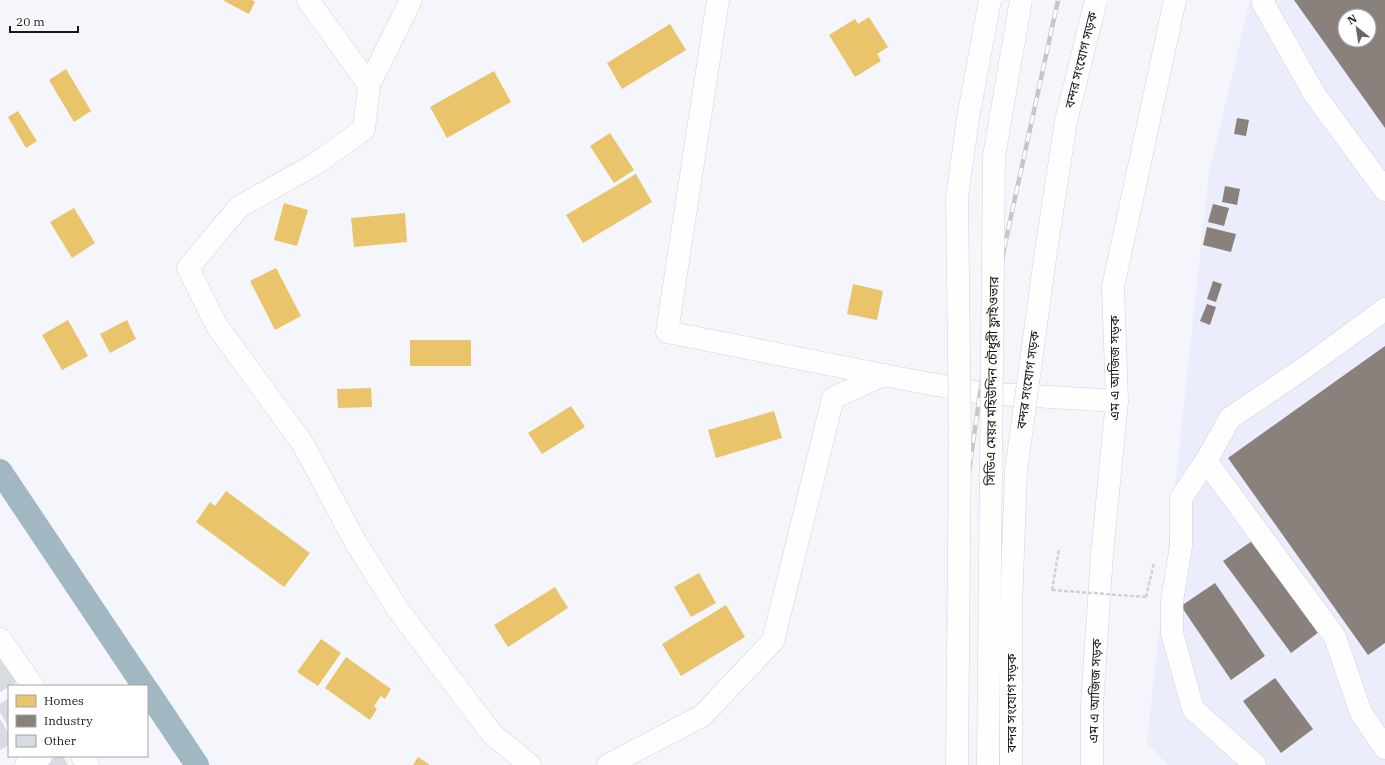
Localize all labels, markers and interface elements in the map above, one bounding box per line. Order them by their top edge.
scale bar [10,8,78,34]
north arrow [1337,8,1377,48]
street label: বন্দর সংযোগ সড়ক [1061,9,1101,111]
text: N [1345,11,1360,28]
text: 20 m [16,14,45,29]
street label: সিডিএ মেয়র মহিউদ্দিন চৌধুরী ফ্লাইওভার [982,276,1002,487]
street label: এম এ আজিজ সড়ক [1106,315,1123,420]
street label: বন্দর সংযোগ সড়ক [1013,329,1043,431]
street label: এম এ আজিজ সড়ক [1085,638,1105,744]
street label: বন্দর সংযোগ সড়ক [1003,653,1020,753]
legend [8,685,148,757]
text: Homes [44,693,84,708]
text: Industry [44,713,93,728]
text: Other [44,733,77,748]

